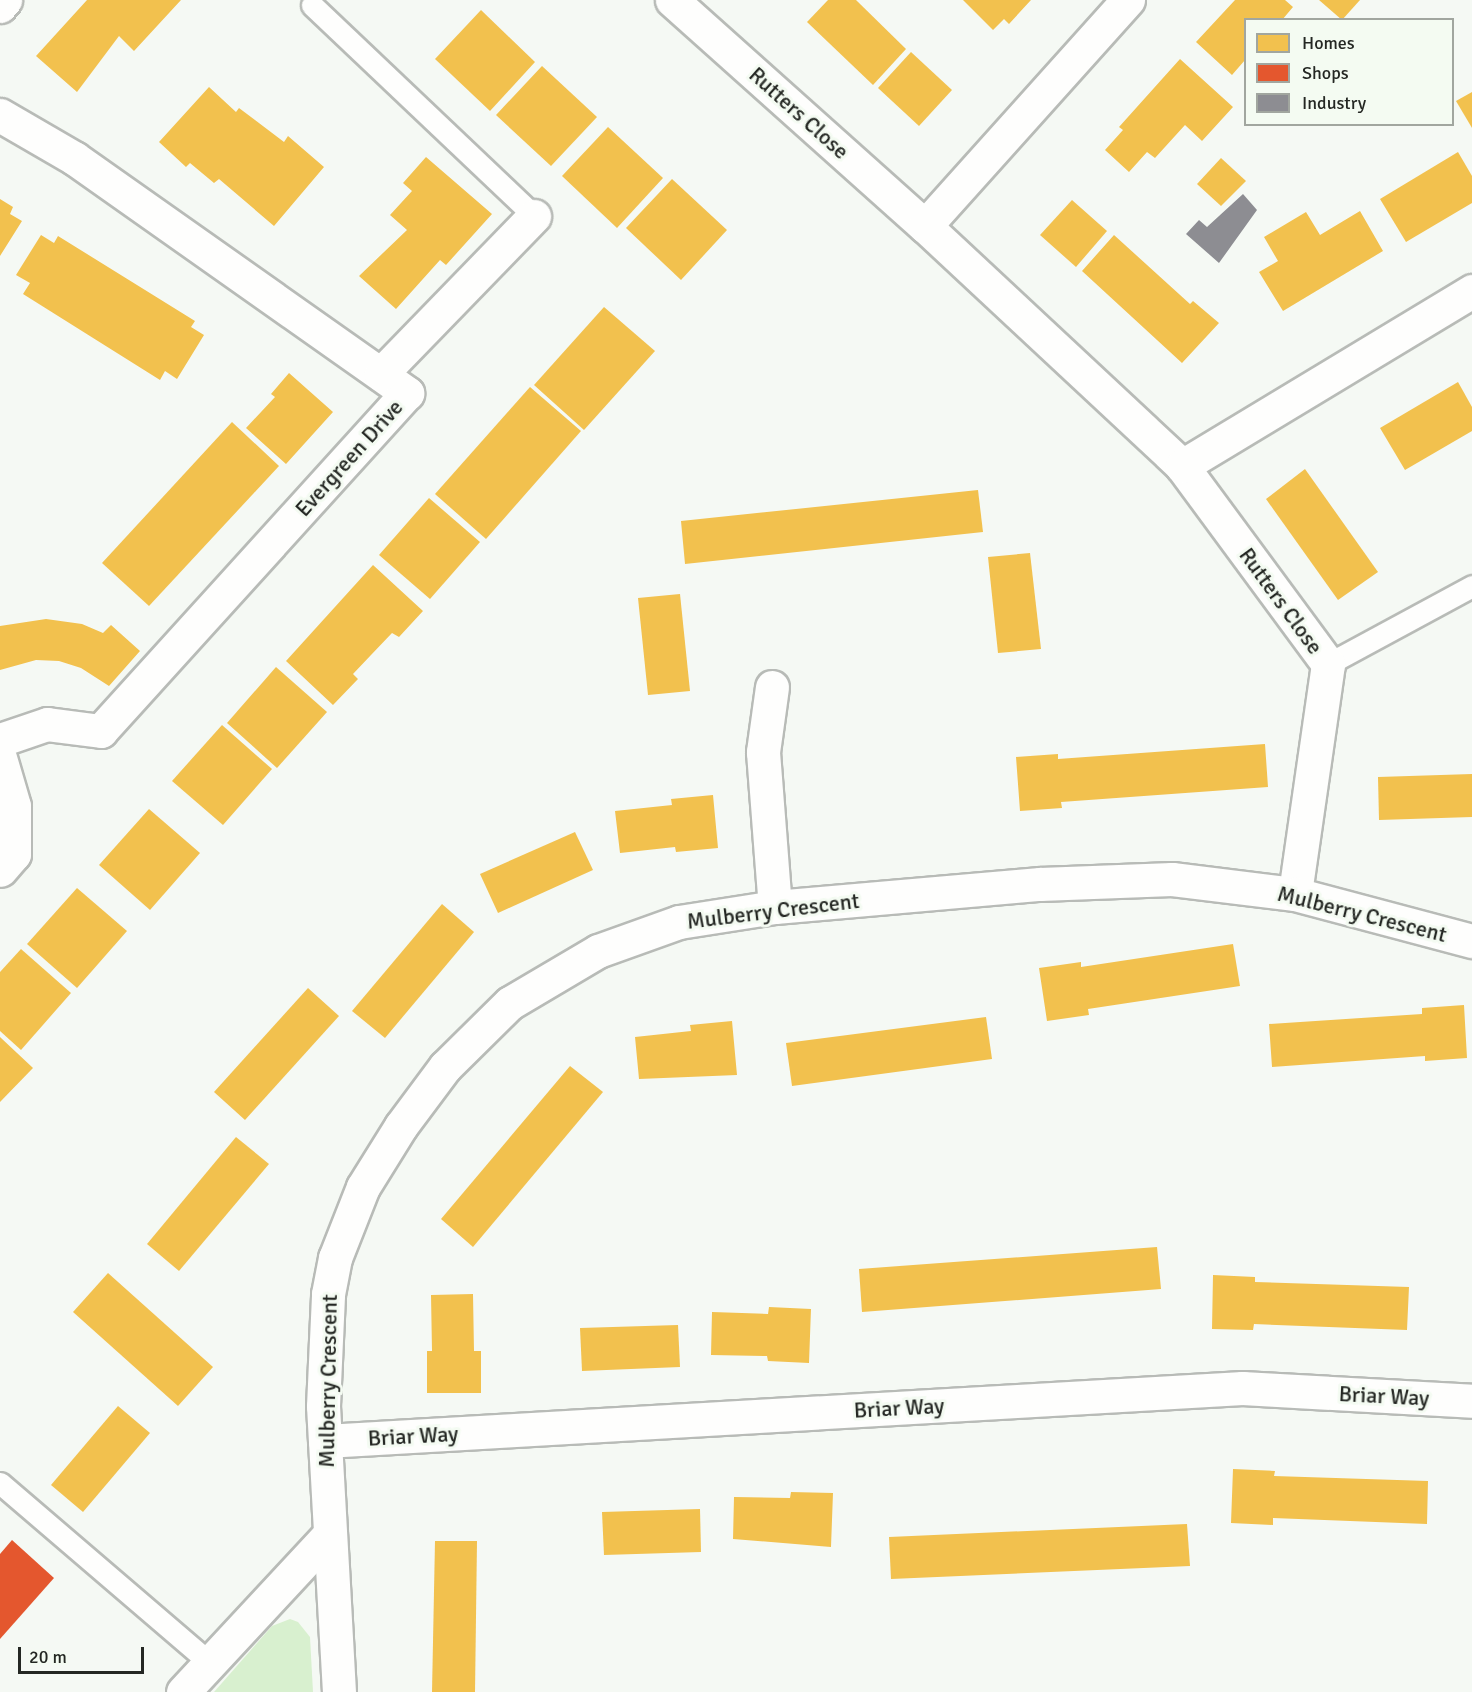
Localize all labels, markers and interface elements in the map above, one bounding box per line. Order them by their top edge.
legend [1244,18,1454,126]
text: Homes [1302,32,1355,54]
street label: Rutters Close [744,61,854,165]
text: Shops [1302,62,1349,84]
text: Industry [1302,92,1366,114]
street label: Evergreen Drive [290,394,408,522]
street label: Rutters Close [1234,543,1328,659]
street label: Mulberry Crescent [1275,880,1449,948]
street label: Mulberry Crescent [685,887,861,935]
street label: Mulberry Crescent [313,1294,343,1468]
street label: Briar Way [1338,1380,1430,1412]
street label: Briar Way [853,1392,945,1424]
street label: Briar Way [367,1420,459,1452]
scale bar [21,1635,147,1673]
text: 20 m [29,1646,67,1668]

